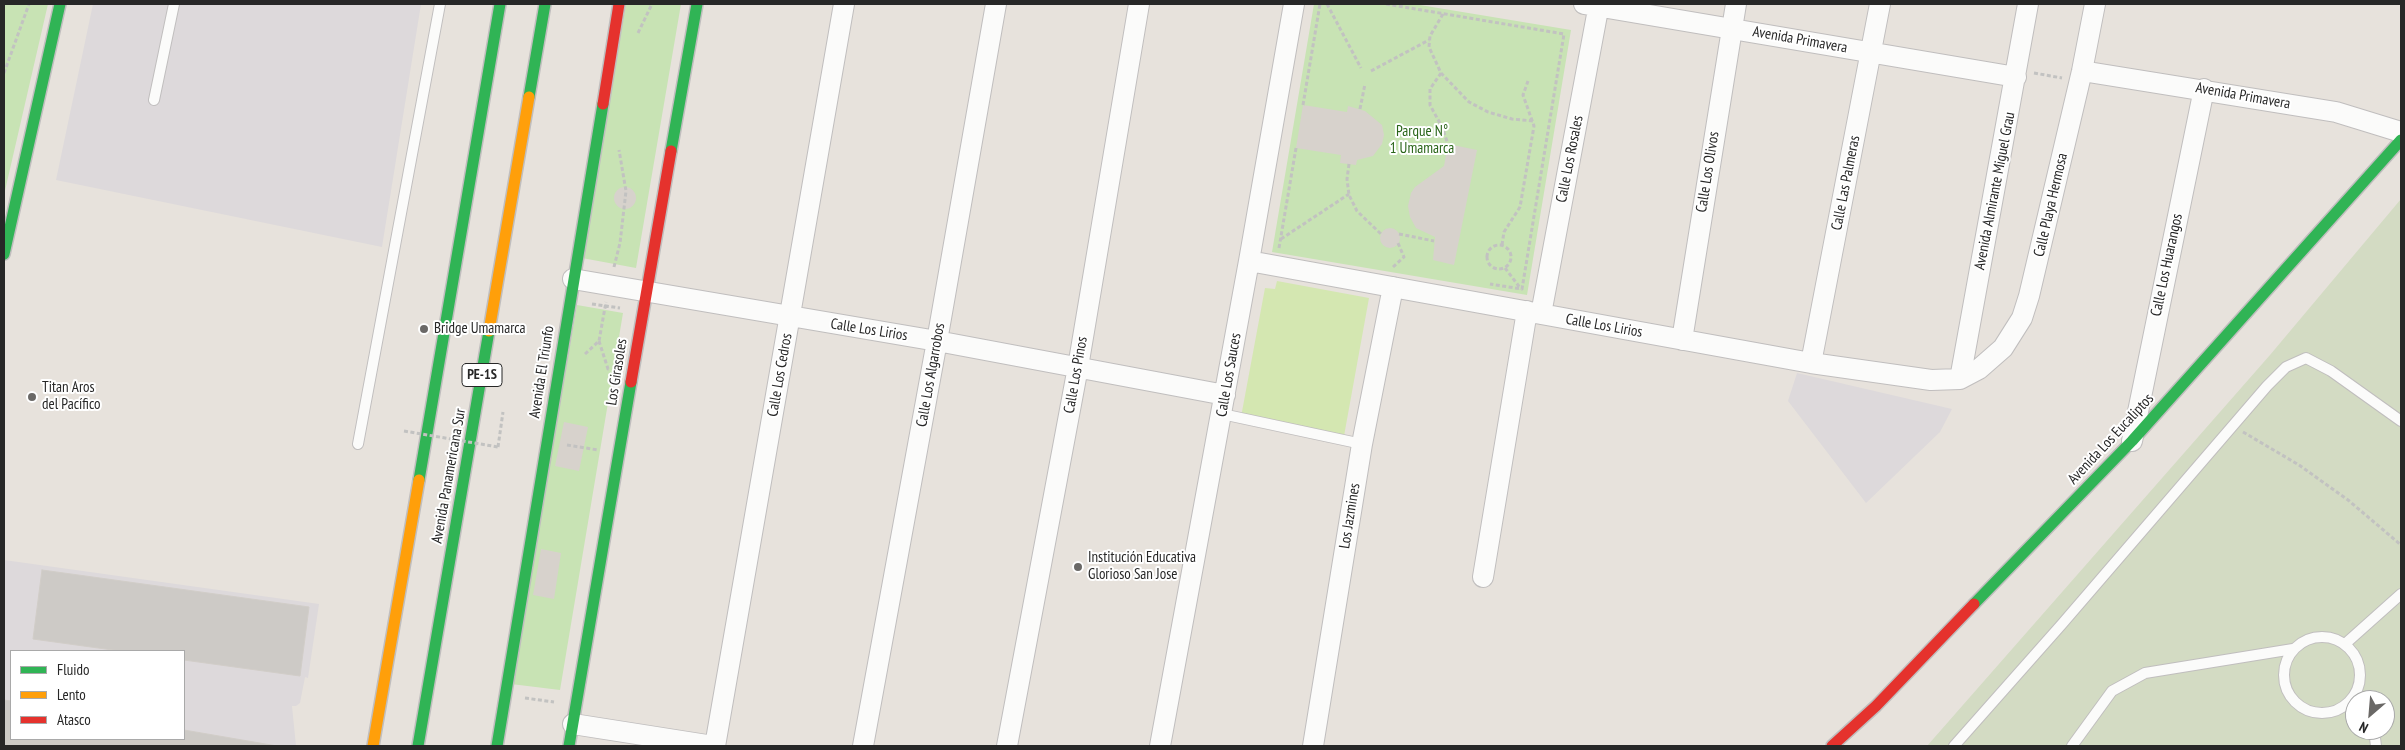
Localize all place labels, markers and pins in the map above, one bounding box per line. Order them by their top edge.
place label: Bridge Umamarca [434,320,526,338]
marker: Bridge Umamarca [418,323,430,335]
place label: Titan Aros del Pacífico [42,379,100,414]
marker: Titan Aros del Pacífico [26,391,38,403]
place label: Institución Educativa Glorioso San Jose [1088,549,1196,584]
marker: Institución Educativa Glorioso San Jose [1072,561,1084,573]

